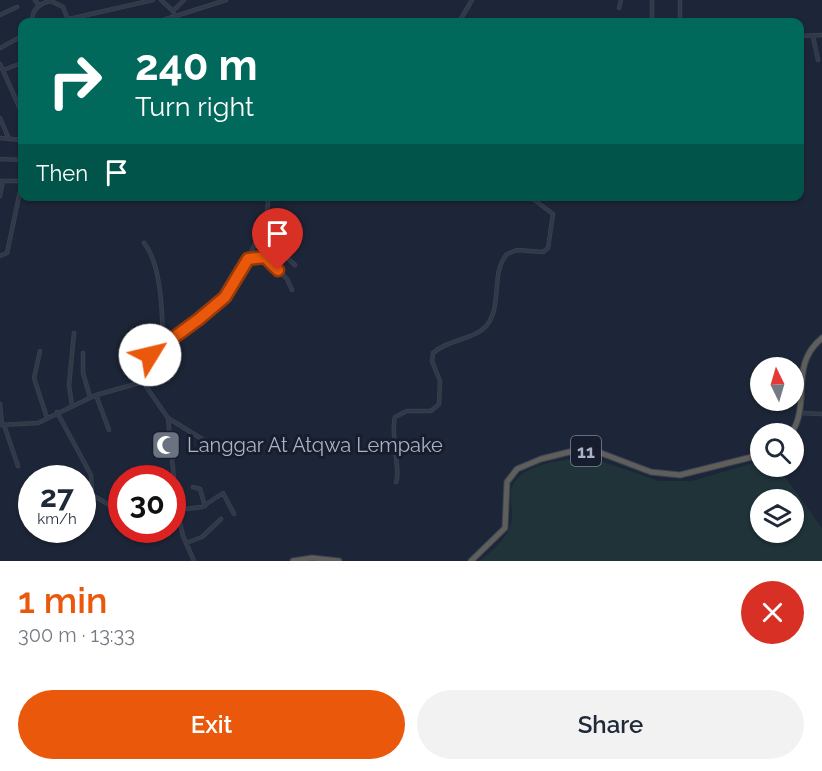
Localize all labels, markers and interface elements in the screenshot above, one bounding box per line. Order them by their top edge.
text: 240 m [135,41,258,90]
icon: right [36,42,114,120]
text: Turn right [135,91,254,122]
icon: arrive [100,156,133,189]
text: Then [36,160,88,186]
pin [252,208,303,270]
icon: arrive [261,217,294,250]
position arrow [118,323,182,387]
north arrow [750,357,804,411]
map controls [750,357,804,543]
button: search [750,423,804,477]
mosque icon: Langgar At Atqwa Lempake [150,429,182,461]
place label: Langgar At Atqwa Lempake [187,433,443,457]
road number: 11 [571,436,601,466]
speed limit sign: 30 [108,465,186,543]
text: 27 [40,479,74,514]
button: layers [750,489,804,543]
text: km/h [37,510,77,528]
text: 1 min [18,579,107,621]
button: close [741,581,804,644]
text: 300 m · 13:33 [18,623,135,647]
button: Exit [18,690,405,759]
button: Share [417,690,804,759]

